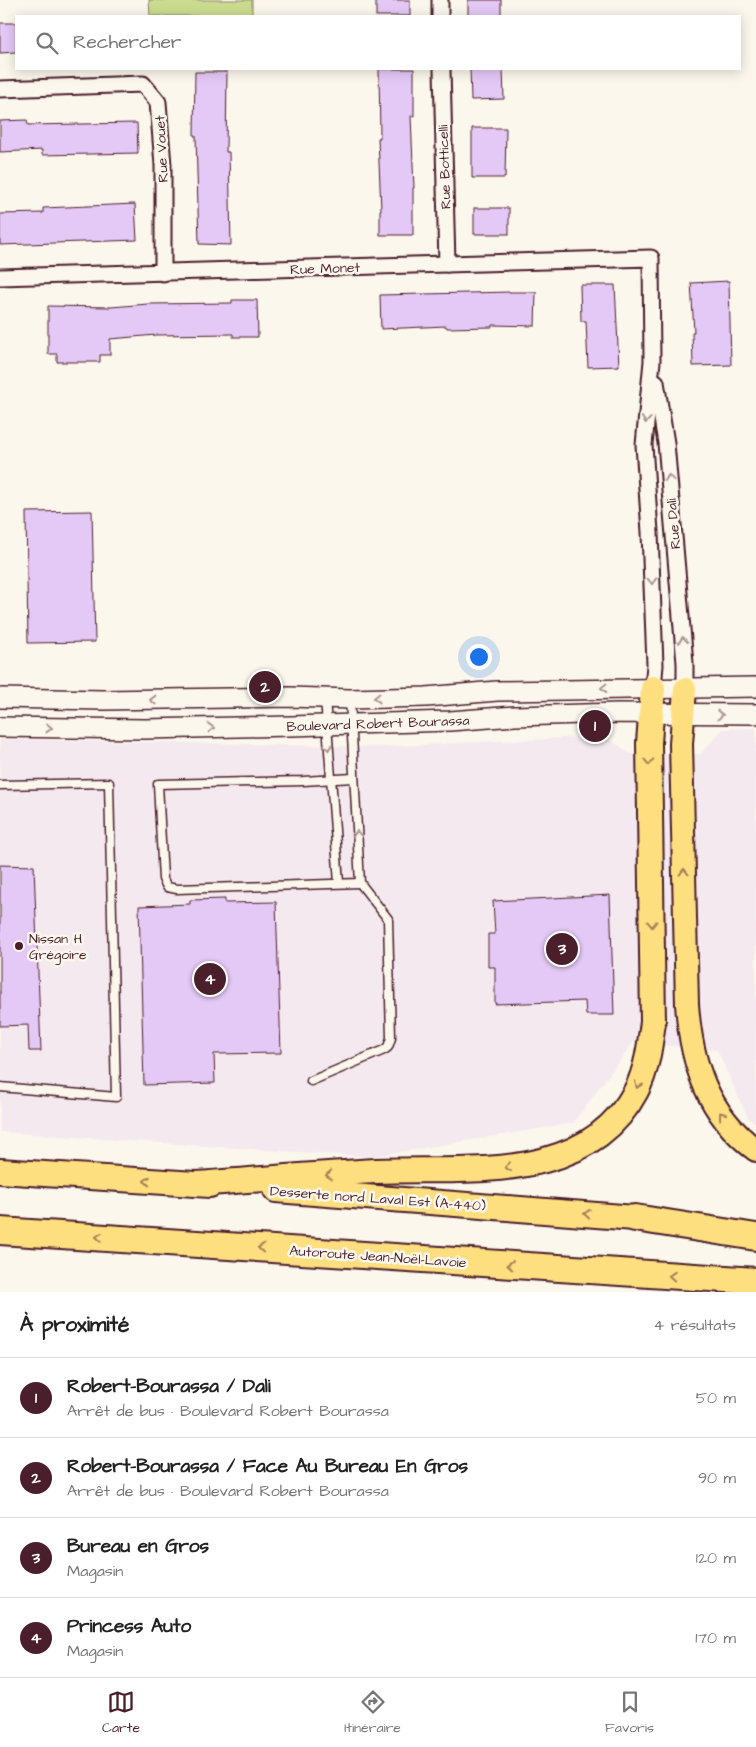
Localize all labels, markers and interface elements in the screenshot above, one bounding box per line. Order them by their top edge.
search box [15,15,741,70]
icon: search [33,29,61,57]
text: Rechercher [73,29,181,56]
street label: Rue Vouet [150,114,174,183]
street label: Rue Botticelli [434,124,456,210]
street label: Rue Monet [290,258,361,280]
one-way arrow [641,416,652,424]
one-way arrow [664,474,675,482]
street label: Rue Dali [662,498,686,550]
one-way arrow [647,578,657,585]
one-way arrow [678,636,689,644]
your location [466,644,492,670]
pin: 2 [249,668,281,706]
one-way arrow [600,683,608,694]
one-way arrow [373,693,380,703]
one-way arrow [149,695,157,705]
pin: 1 [579,707,611,745]
one-way arrow [716,710,724,720]
street label: Boulevard Robert Bourassa [286,711,470,737]
one-way arrow [207,722,215,733]
one-way arrow [45,723,53,733]
one-way arrow [323,743,334,751]
one-way arrow [644,758,654,766]
one-way arrow [352,830,363,838]
one-way arrow [679,868,689,876]
one-way arrow [647,921,657,929]
place label: Nissan H Grégoire [29,929,87,965]
pin: 3 [546,930,578,968]
marker: Nissan H Grégoire [13,940,25,952]
pin: 4 [194,960,226,998]
one-way arrow [634,1080,645,1089]
one-way arrow [719,1111,728,1121]
one-way arrow [503,1161,511,1172]
one-way arrow [325,1169,333,1180]
one-way arrow [142,1176,150,1187]
street label: Desserte nord Laval Est (A-440) [269,1181,486,1217]
one-way arrow [582,1209,590,1220]
one-way arrow [94,1232,102,1243]
street label: Autoroute Jean-Noël-Lavoie [289,1241,467,1273]
one-way arrow [257,1243,265,1254]
one-way arrow [506,1259,514,1270]
one-way arrow [668,1270,676,1281]
text: À proximité [20,1310,129,1339]
text: 4 résultats [653,1314,736,1336]
text: Robert-Bourassa / Dali [67,1373,271,1400]
text: 1 [35,1387,37,1409]
text: 50 m [696,1387,736,1409]
text: Arrêt de bus · Boulevard Robert Bourassa [67,1400,389,1422]
text: Robert-Bourassa / Face Au Bureau En Gros [67,1453,468,1480]
text: 2 [31,1467,41,1489]
text: 90 m [698,1467,736,1489]
text: Arrêt de bus · Boulevard Robert Bourassa [67,1480,389,1502]
text: Bureau en Gros [67,1533,209,1560]
text: 3 [32,1547,40,1569]
text: 120 m [696,1547,736,1569]
text: Magasin [67,1560,123,1582]
text: Princess Auto [67,1613,191,1640]
text: 4 [31,1627,41,1649]
text: 170 m [695,1627,736,1649]
text: Magasin [67,1640,123,1662]
tab: Carte [102,1688,140,1738]
tab: Itinéraire [344,1688,401,1738]
tab: Favoris [605,1688,654,1738]

